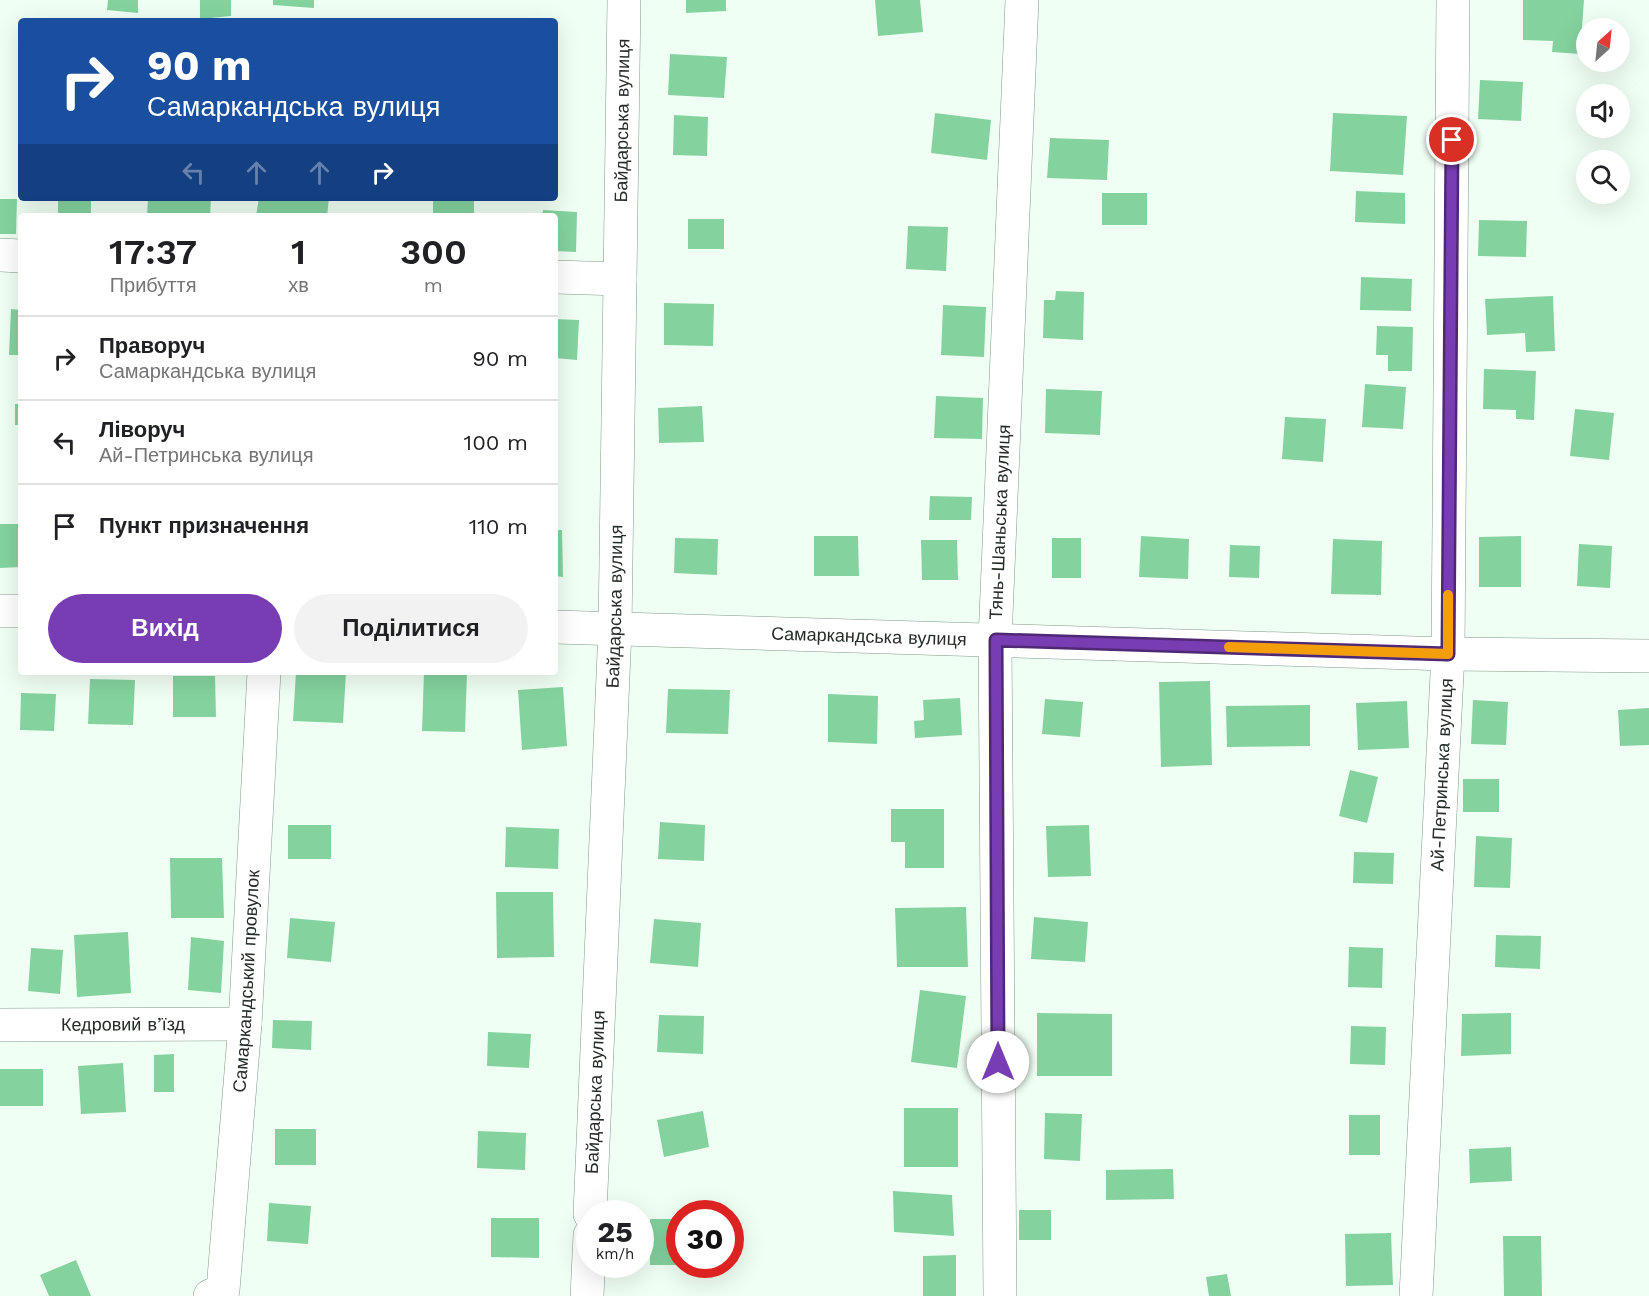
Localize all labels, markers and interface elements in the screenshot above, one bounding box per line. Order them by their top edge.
north arrow [1576,18,1630,72]
map controls [1576,18,1630,204]
street label: Байдарська вулиця [610,39,633,203]
text: 90 m [147,41,251,90]
icon: right [48,42,126,120]
button: sound [1576,84,1630,138]
text: Самаркандська вулиця [147,91,440,123]
pin [1426,114,1477,165]
icon: arrive [1435,123,1468,156]
button: search [1576,150,1630,204]
icon: left [177,156,210,189]
icon: ahead [240,156,273,189]
icon: ahead [303,156,336,189]
icon: right [366,156,399,189]
text: 17:37 [109,231,197,273]
text: 1 [291,231,306,273]
text: 300 [400,231,467,273]
text: Прибуття [110,273,197,297]
text: хв [288,273,309,297]
text: m [424,273,443,297]
text: Праворуч [99,333,205,358]
icon: right [48,342,81,375]
text: 90 m [472,346,528,371]
text: Самаркандська вулиця [99,359,316,383]
text: Ліворуч [99,417,185,442]
street label: Тянь-Шаньська вулиця [985,424,1014,620]
icon: left [48,426,81,459]
text: 100 m [464,430,528,455]
text: Ай-Петринська вулиця [99,443,313,467]
icon: arrive [48,510,81,543]
text: Пункт призначення [99,513,309,538]
text: 110 m [469,514,528,539]
street label: Байдарська вулиця [601,525,626,689]
button: Вихід [48,594,282,663]
button: Поділитися [294,594,528,663]
street label: Самаркандська вулиця [771,623,967,649]
street label: Ай-Петринська вулиця [1426,678,1457,872]
street label: Самаркандський провулок [228,869,263,1093]
street label: Байдарська вулиця [581,1010,609,1174]
street label: Кедровий в’їзд [61,1013,186,1035]
position arrow [966,1030,1030,1094]
speed limit sign: 30 [666,1200,744,1278]
text: 25 [597,1214,633,1249]
text: km/h [596,1245,634,1263]

